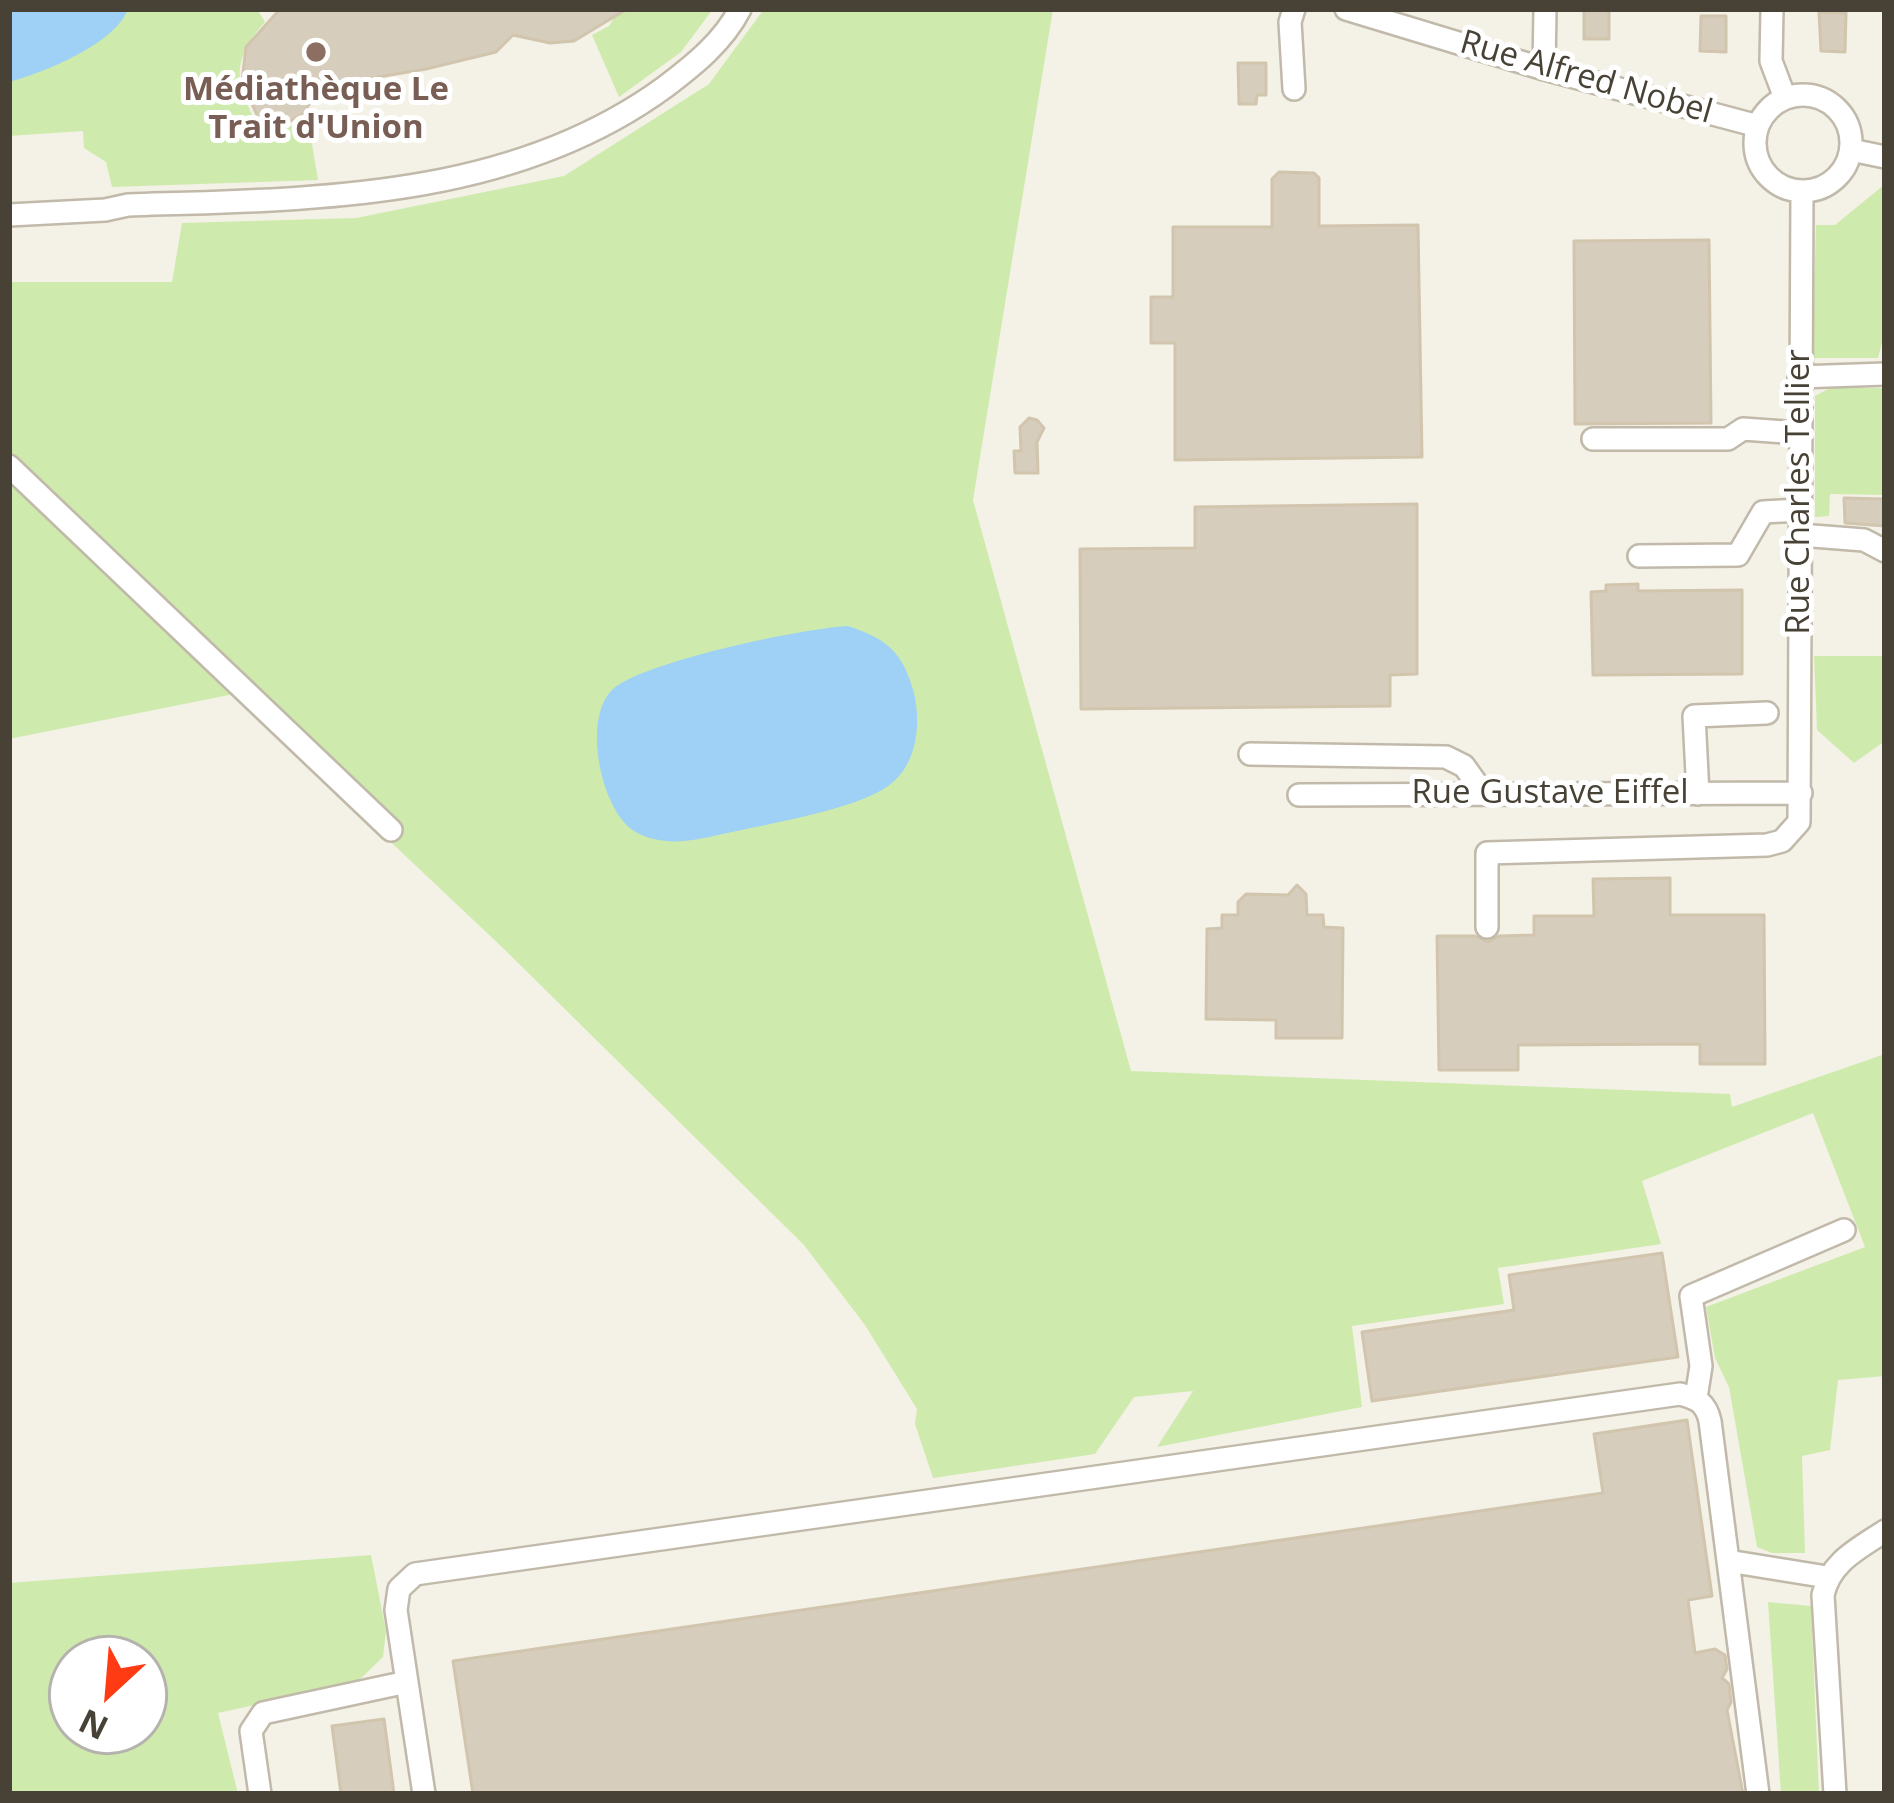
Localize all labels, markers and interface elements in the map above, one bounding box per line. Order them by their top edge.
street label: Rue Alfred Nobel [1455,23,1717,133]
marker: Médiathèque Le Trait d'Union [303,39,329,65]
place label: Médiathèque Le Trait d'Union [183,71,449,149]
street label: Rue Charles Tellier [1780,349,1820,635]
street label: Rue Gustave Eiffel [1411,774,1689,814]
north arrow [48,1635,168,1755]
text: N [71,1699,115,1751]

